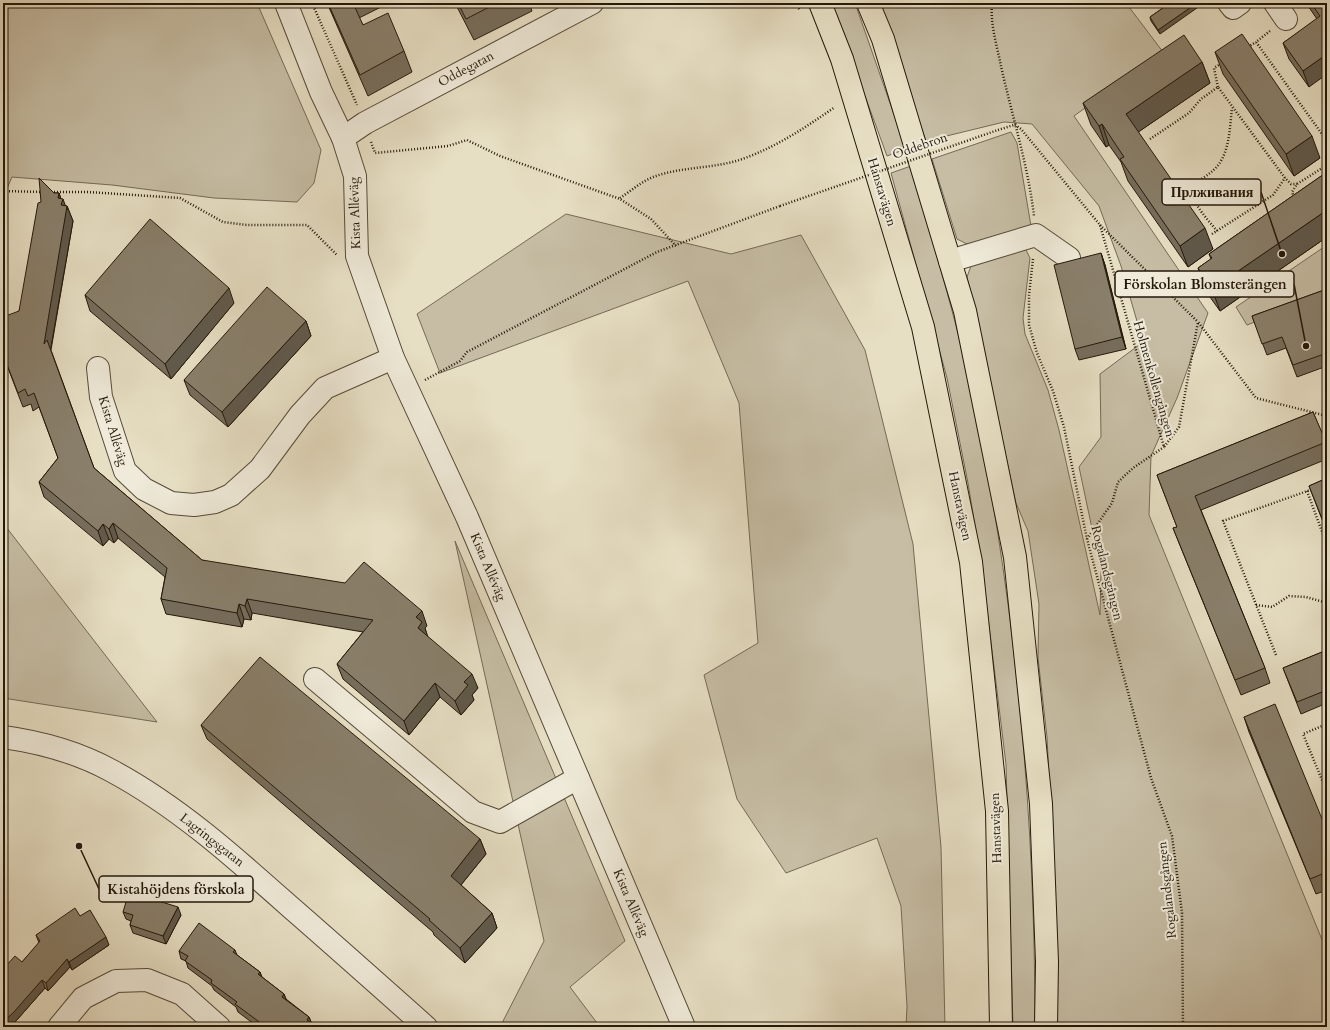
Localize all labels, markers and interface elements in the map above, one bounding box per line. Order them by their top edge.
street label: Oddegatan [435,46,498,91]
street label: Oddebron [890,128,951,164]
street label: Hanstavägen [863,156,901,229]
street label: Kista Alléväg [345,176,365,249]
callout: Прлживания [1162,179,1261,205]
text: Прлживания [1171,183,1254,202]
callout: Förskolan Blomsterängen [1115,271,1294,297]
text: Förskolan Blomsterängen [1123,275,1287,294]
street label: Holmenkollengången [1129,319,1179,440]
street label: Kista Alléväg [94,394,132,469]
street label: Hanstavägen [944,469,976,543]
street label: Rogalandsgången [1086,524,1128,623]
street label: Kista Alléväg [466,530,511,604]
street label: Hanstavägen [986,792,1006,864]
street label: Lagtingsgatan [176,809,249,871]
street label: Rogalandsgången [1153,840,1181,939]
street label: Kista Alléväg [609,866,654,940]
callout: Kistahöjdens förskola [99,876,253,902]
text: Kistahöjdens förskola [107,880,245,899]

